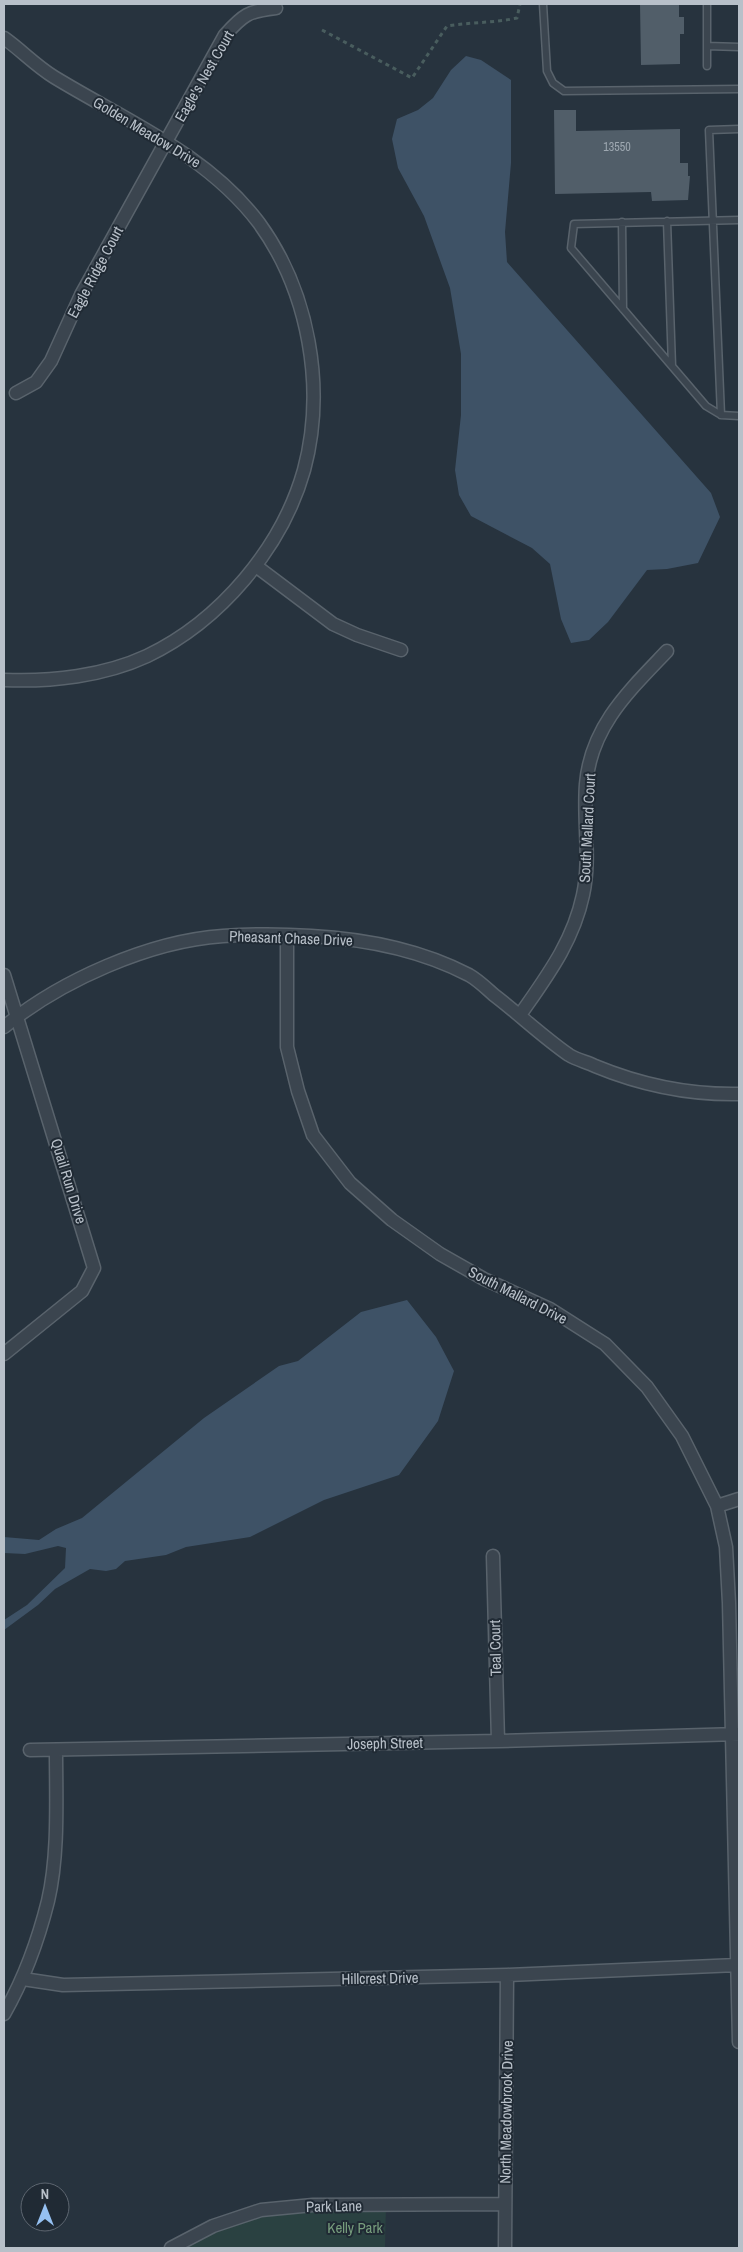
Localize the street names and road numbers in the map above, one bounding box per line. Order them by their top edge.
street label: Eagle's Nest Court [169,26,239,125]
street label: Golden Meadow Drive [89,91,205,173]
street label: Eagle Ridge Court [62,222,128,322]
street label: South Mallard Court [574,772,600,883]
street label: Pheasant Chase Drive [229,925,353,951]
street label: Quail Run Drive [46,1136,92,1226]
street label: South Mallard Drive [465,1261,571,1329]
street label: Teal Court [484,1619,506,1676]
street label: Joseph Street [347,1732,424,1754]
street label: Hillcrest Drive [341,1967,419,1989]
street label: North Meadowbrook Drive [494,2040,518,2184]
street label: Park Lane [306,2195,362,2217]

